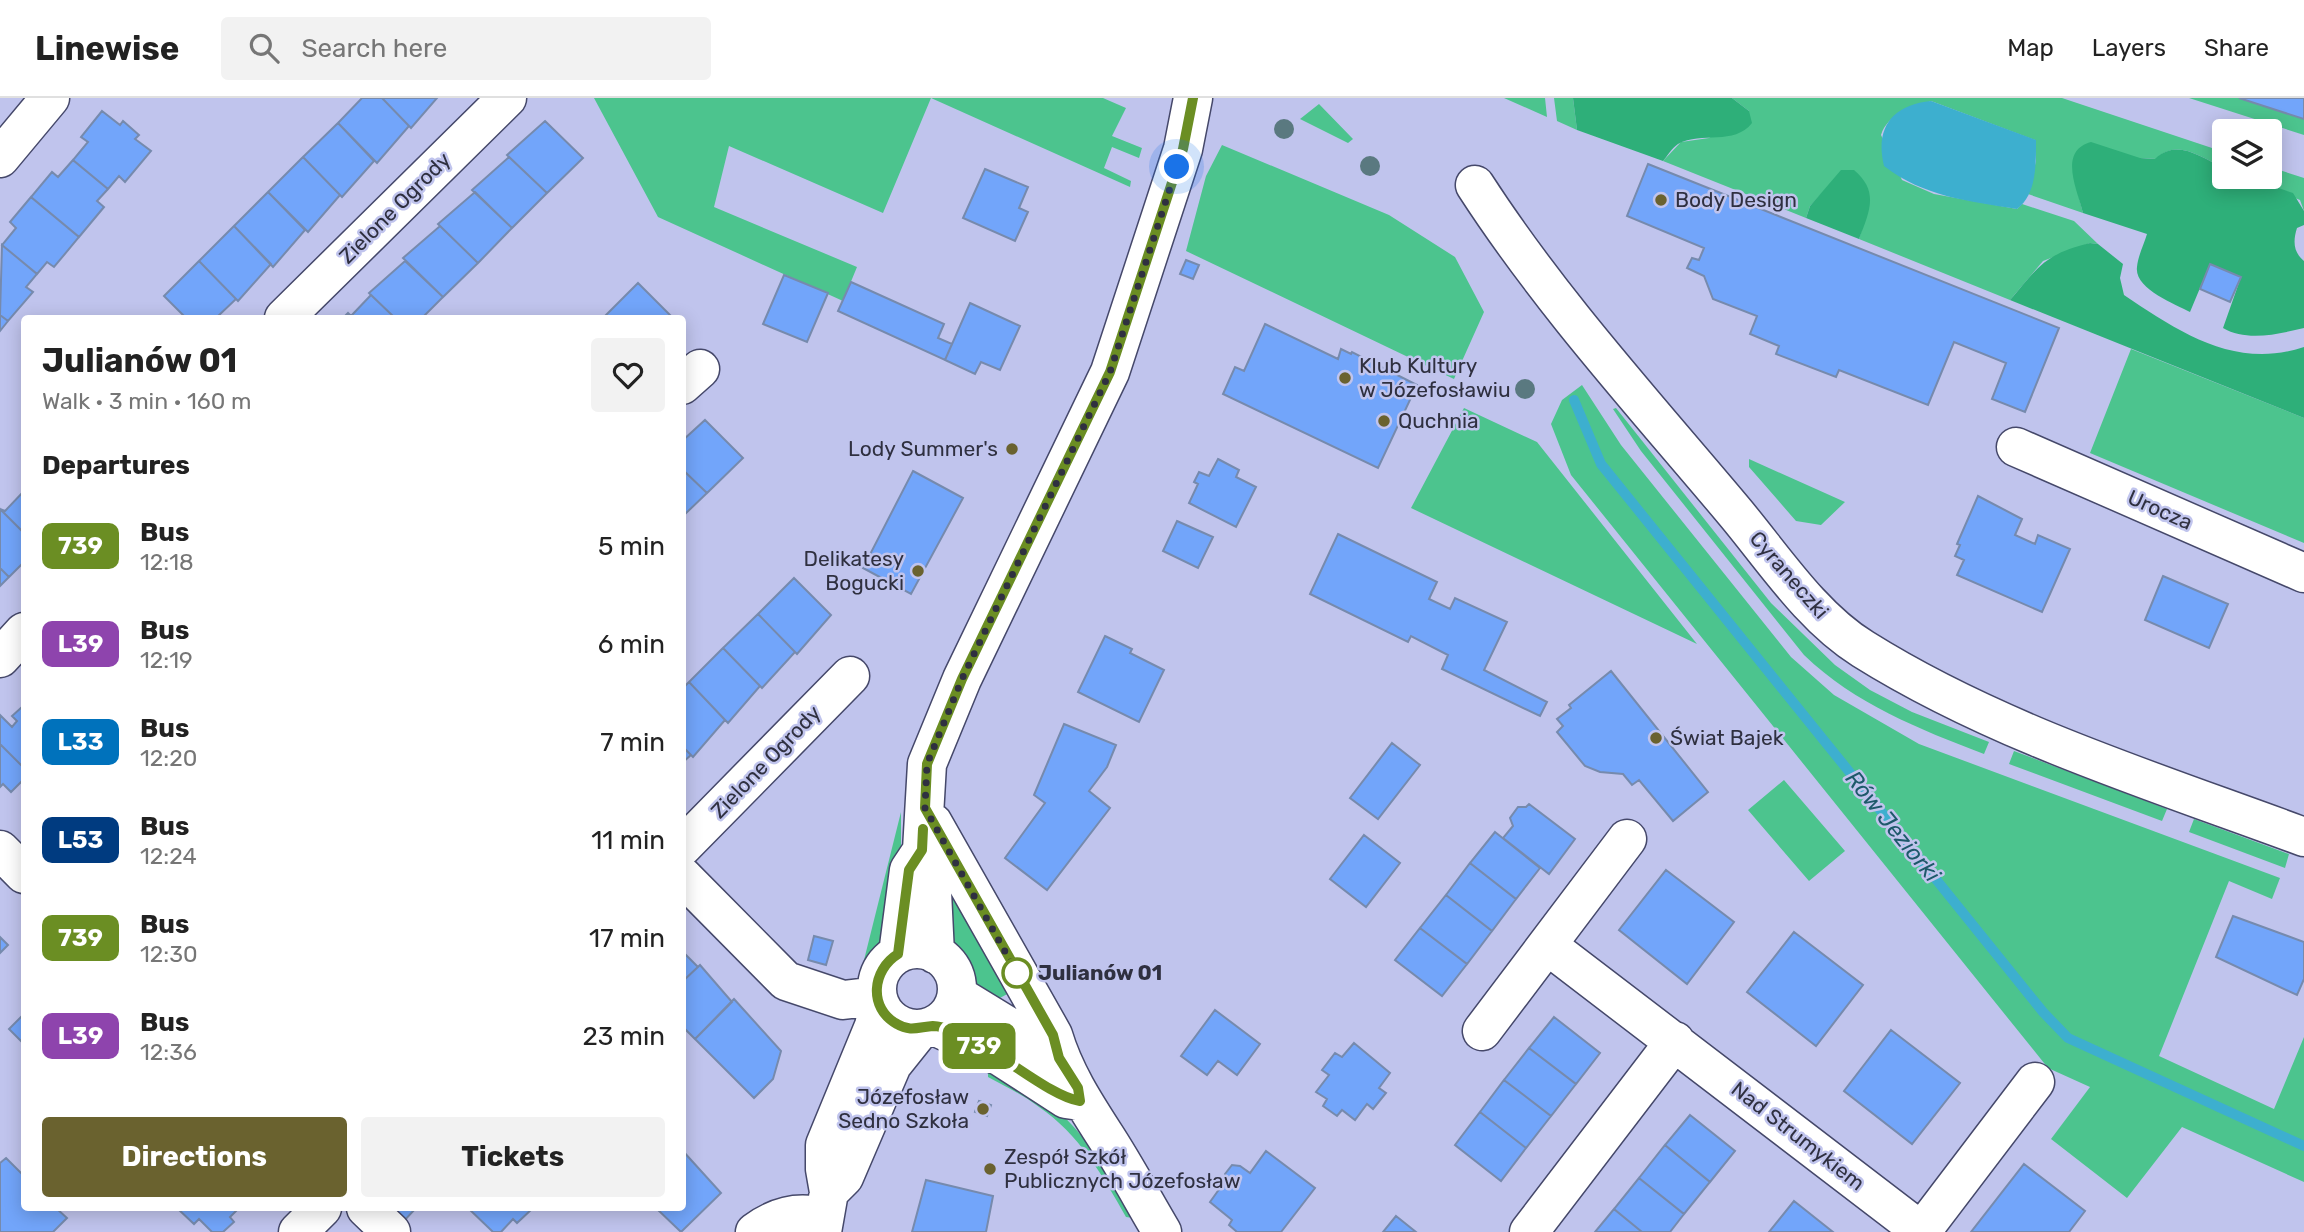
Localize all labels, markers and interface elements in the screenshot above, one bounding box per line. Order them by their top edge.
search box [221,17,711,80]
text: Linewise [35,29,179,68]
icon: search [245,29,283,67]
text: Search here [301,33,447,64]
text: Map [2007,34,2054,62]
text: Layers [2092,34,2166,62]
text: Share [2204,34,2269,62]
map controls [2212,119,2282,189]
button: layers [2212,119,2282,189]
street label: Zielone Ogrody [334,147,456,268]
your location [1159,149,1194,184]
place label: Body Design [1675,187,1797,212]
marker: Body Design [1653,192,1669,208]
button: heart [591,338,665,412]
text: Julianów 01 [42,341,237,380]
place label: Klub Kultury w Józefosławiu [1359,353,1511,402]
marker: Klub Kultury w Józefosławiu [1337,370,1353,386]
text: Walk · 3 min · 160 m [42,387,251,415]
place label: Quchnia [1398,408,1479,433]
marker: Quchnia [1376,413,1392,429]
place label: Lody Summer's [848,436,998,461]
marker: Lody Summer's [1004,441,1020,457]
text: Departures [42,450,190,481]
street label: Urocza [2124,484,2197,535]
text: Bus [140,517,189,548]
street label: Cyraneczki [1745,526,1834,624]
text: 5 min [598,531,665,562]
text: 739 [58,532,103,560]
place label: Delikatesy Bogucki [804,546,904,595]
text: 12:18 [140,548,194,576]
marker: Delikatesy Bogucki [910,563,926,579]
text: Bus [140,615,189,646]
text: 6 min [598,629,665,660]
text: L39 [58,630,103,658]
text: 12:19 [140,646,193,674]
street label: Zielone Ogrody [706,700,826,823]
text: Bus [140,713,189,744]
place label: Świat Bajek [1670,725,1784,750]
text: 7 min [600,727,665,758]
text: L33 [58,728,103,756]
marker: Świat Bajek [1648,730,1664,746]
text: 12:20 [140,744,197,772]
water label: Rów Jeziorki [1840,765,1947,889]
text: Bus [140,811,189,842]
text: 11 min [591,825,665,856]
text: L53 [58,826,103,854]
text: 12:24 [140,842,197,870]
text: Bus [140,909,189,940]
text: 17 min [589,923,665,954]
text: 739 [58,924,103,952]
text: 12:30 [140,940,198,968]
marker: Julianów 01 [1002,958,1032,988]
place label: Julianów 01 [1038,960,1162,985]
text: Bus [140,1007,189,1038]
text: 23 min [583,1021,665,1052]
text: L39 [58,1022,103,1050]
line badge: 739 [939,1023,1019,1069]
text: 739 [957,1032,1001,1060]
text: 12:36 [140,1038,197,1066]
street label: Nad Strumykiem [1727,1076,1870,1195]
place label: Józefosław Sedno Szkoła [838,1084,969,1133]
marker: Józefosław Sedno Szkoła [975,1101,991,1117]
button: Directions [42,1117,347,1197]
button: Tickets [361,1117,665,1197]
place label: Zespół Szkół Publicznych Józefosław [1004,1144,1241,1193]
marker: Zespół Szkół Publicznych Józefosław [982,1161,998,1177]

